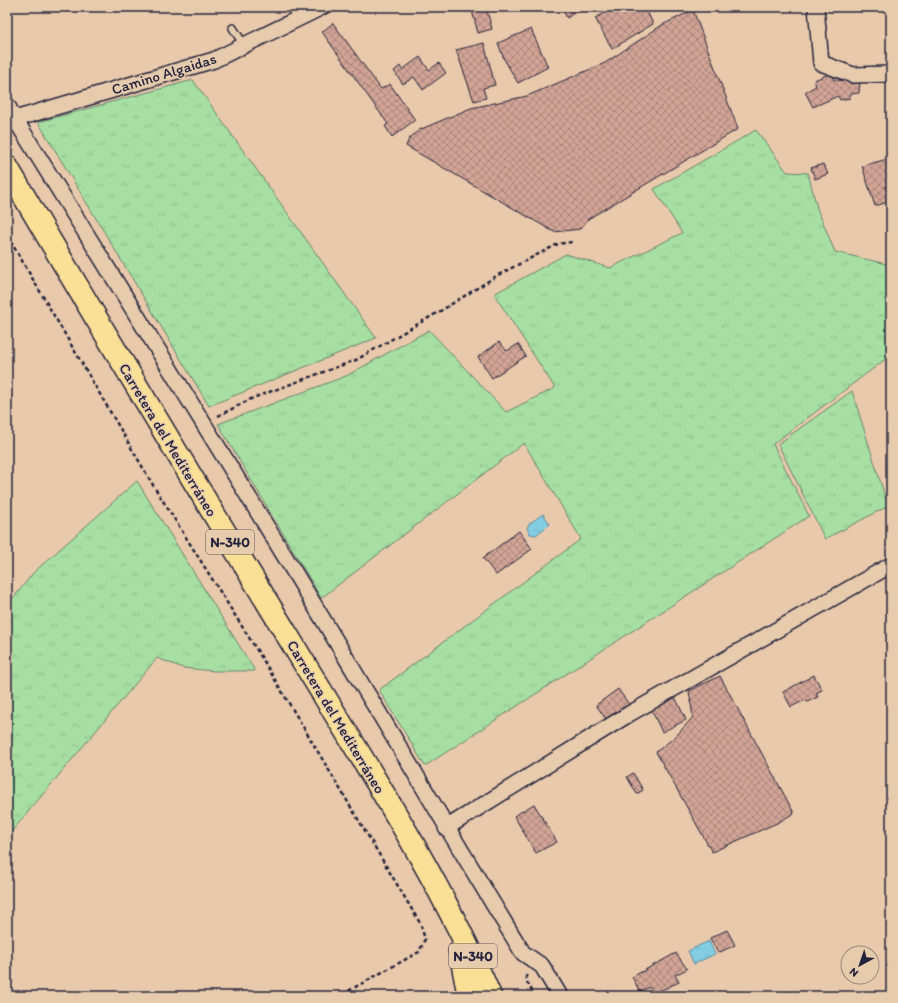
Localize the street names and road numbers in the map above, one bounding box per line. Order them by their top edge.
street label: Camino Algaidas [109,49,219,98]
street label: Carretera del Mediterráneo [115,360,221,520]
road number: N-340 [206,530,254,554]
street label: Carretera del Mediterráneo [283,637,389,797]
road number: N-340 [449,944,497,968]

